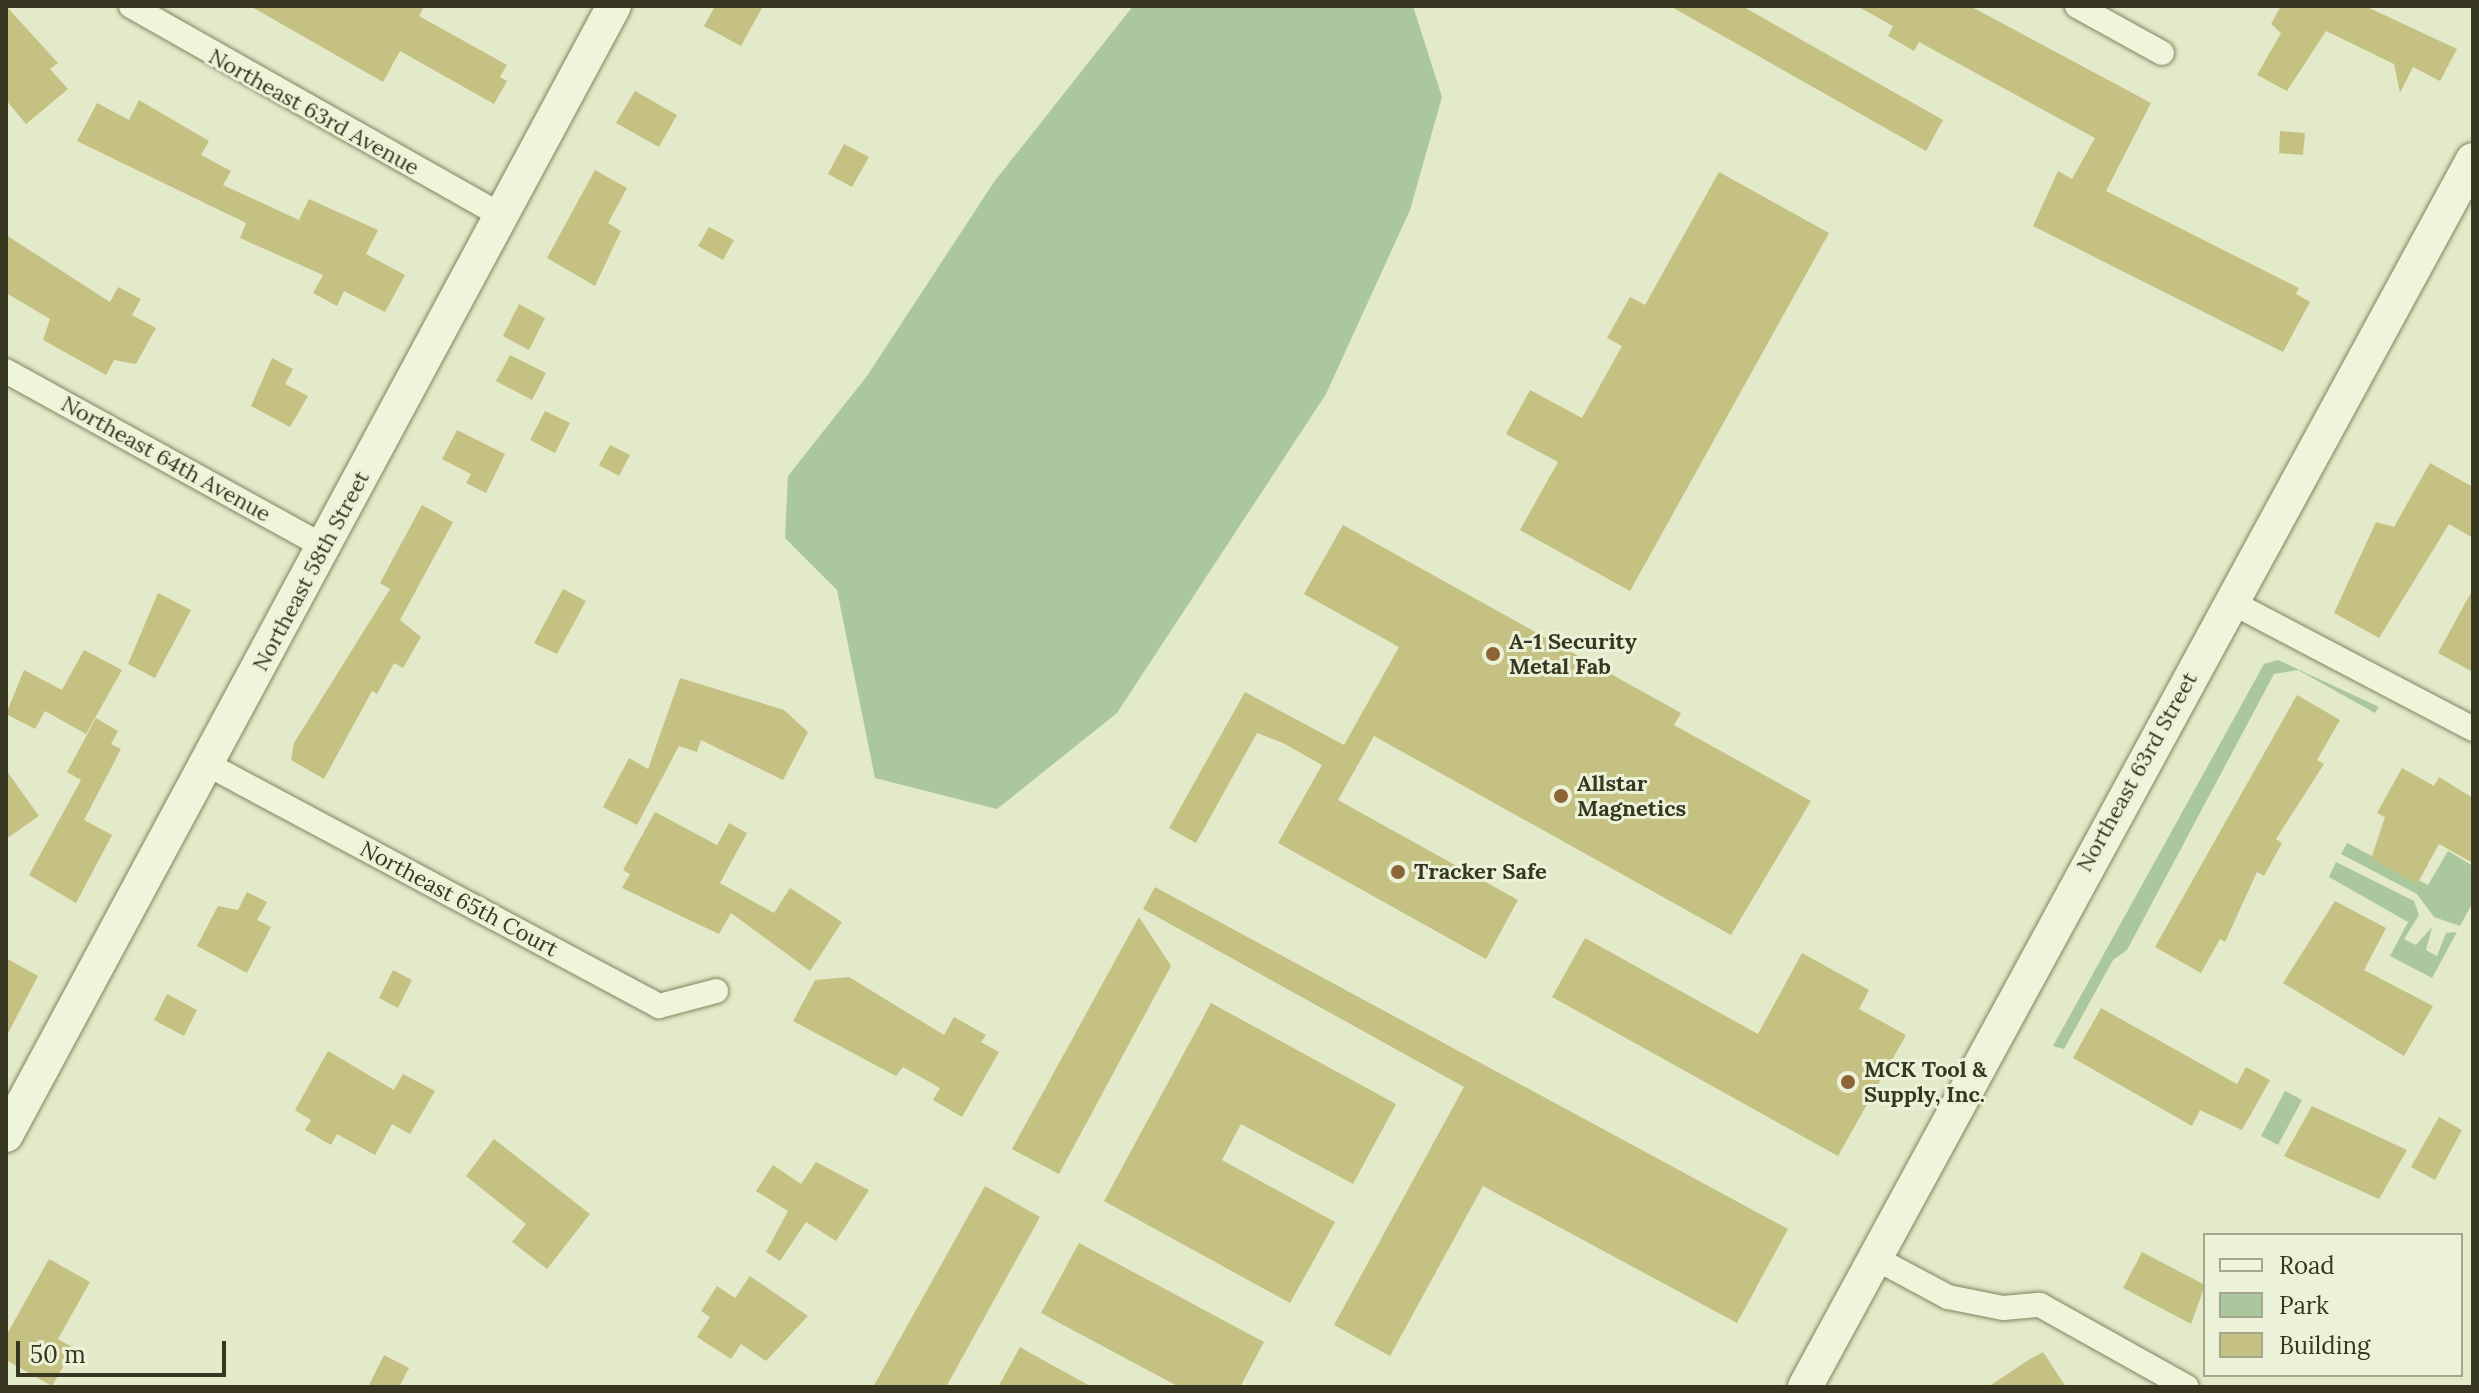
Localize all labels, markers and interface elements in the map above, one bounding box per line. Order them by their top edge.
street label: Northeast 63rd Avenue [204,43,424,181]
street label: Northeast 64th Avenue [57,390,275,528]
street label: Northeast 58th Street [247,466,375,676]
place label: A-1 Security Metal Fab [1509,628,1637,680]
marker: A-1 Security Metal Fab [1484,645,1502,663]
street label: Northeast 63rd Street [2071,668,2203,876]
place label: Allstar Magnetics [1577,770,1686,822]
marker: Allstar Magnetics [1552,787,1570,805]
street label: Northeast 65th Court [356,836,562,962]
place label: Tracker Safe [1414,859,1547,885]
marker: Tracker Safe [1389,863,1407,881]
place label: MCK Tool & Supply, Inc. [1864,1056,1987,1108]
marker: MCK Tool & Supply, Inc. [1839,1073,1857,1091]
legend [2203,1233,2463,1377]
text: Road [2279,1250,2335,1281]
text: Park [2279,1290,2329,1321]
scale bar [20,1325,230,1375]
text: Building [2279,1330,2370,1361]
text: 50 m [30,1339,86,1370]

